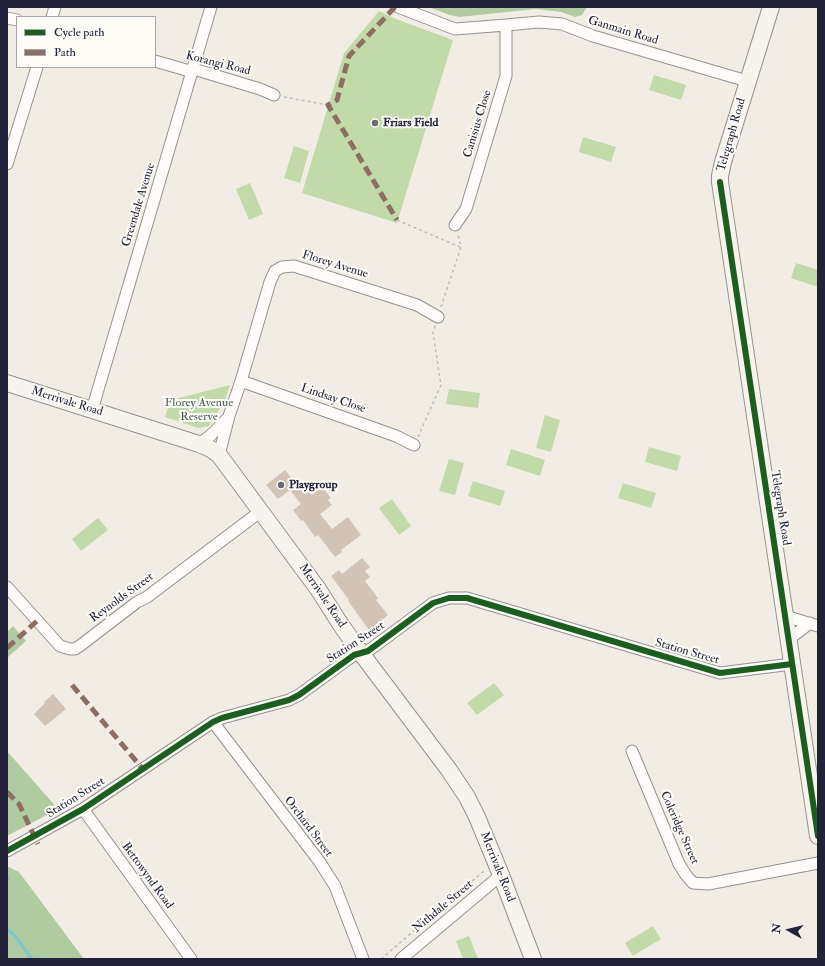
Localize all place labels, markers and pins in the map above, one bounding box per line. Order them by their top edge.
place label: Friars Field [383,116,438,130]
marker: Friars Field [370,118,380,128]
place label: Playgroup [289,478,337,492]
marker: Playgroup [276,480,286,490]

